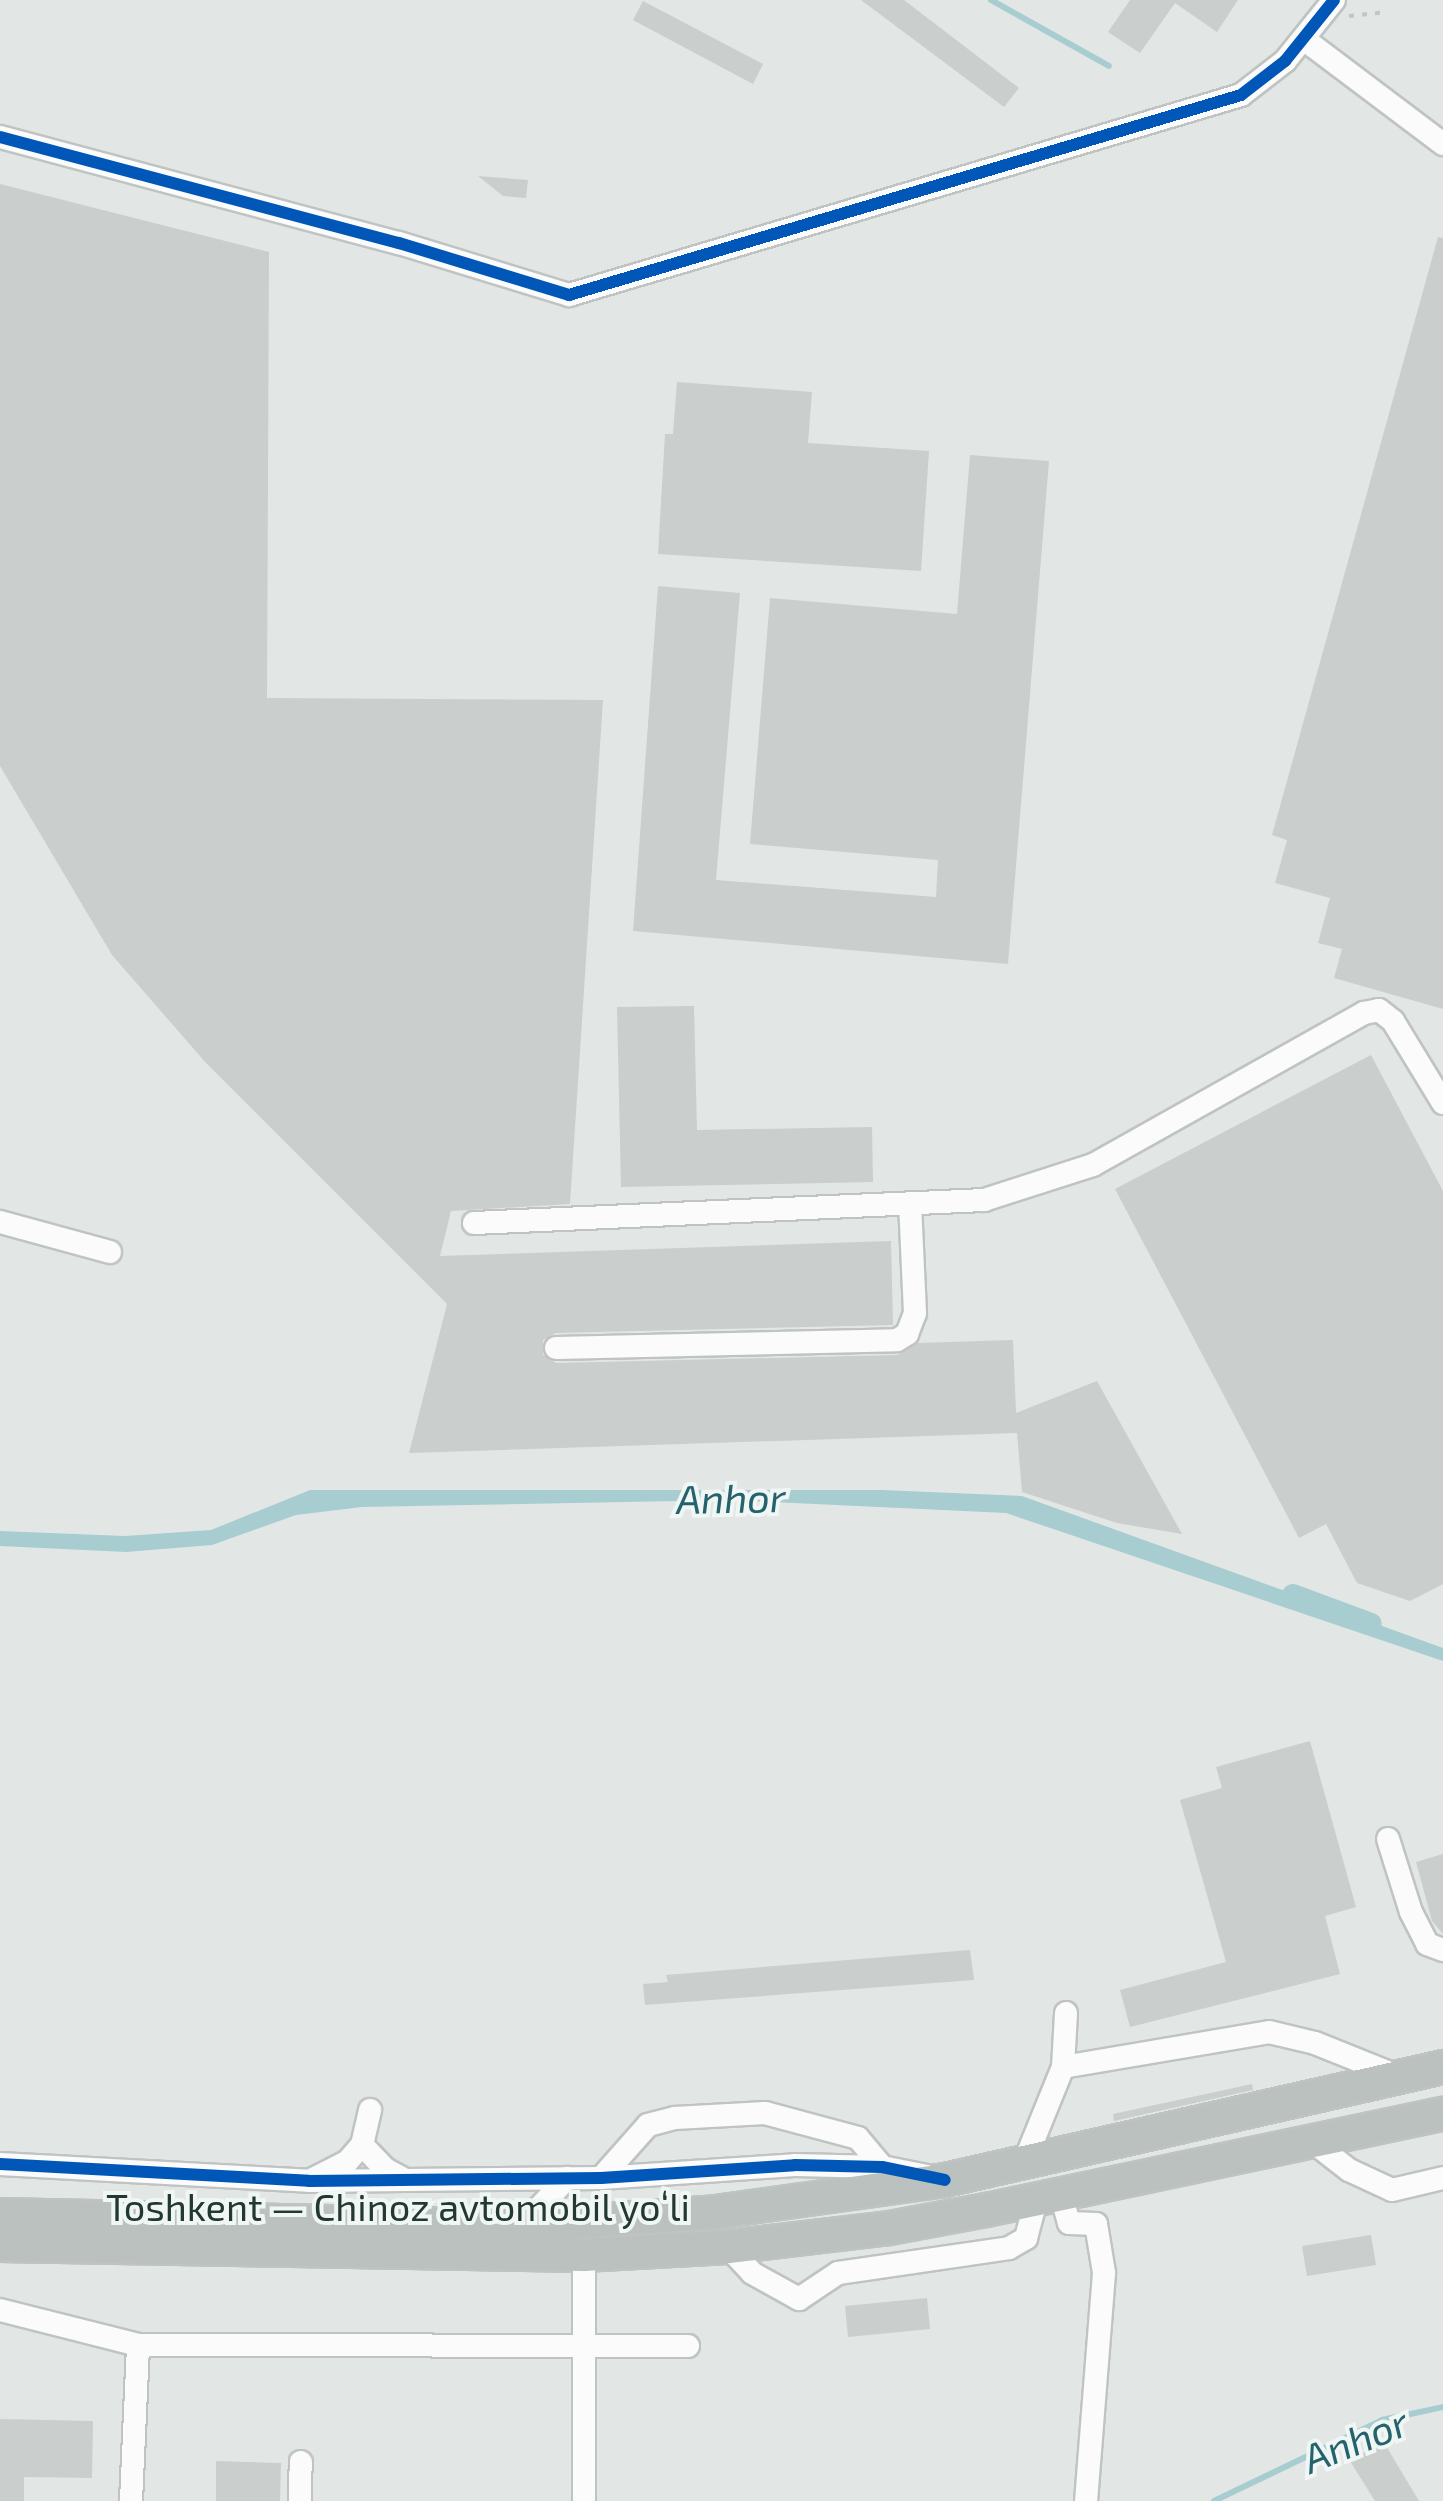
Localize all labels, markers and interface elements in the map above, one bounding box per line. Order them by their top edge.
water label: Anhor [676,1472,786,1522]
street label: Toshkent — Chinoz avtomobil yoʻli [105,2184,691,2230]
water label: Anhor [1295,2396,1415,2482]

